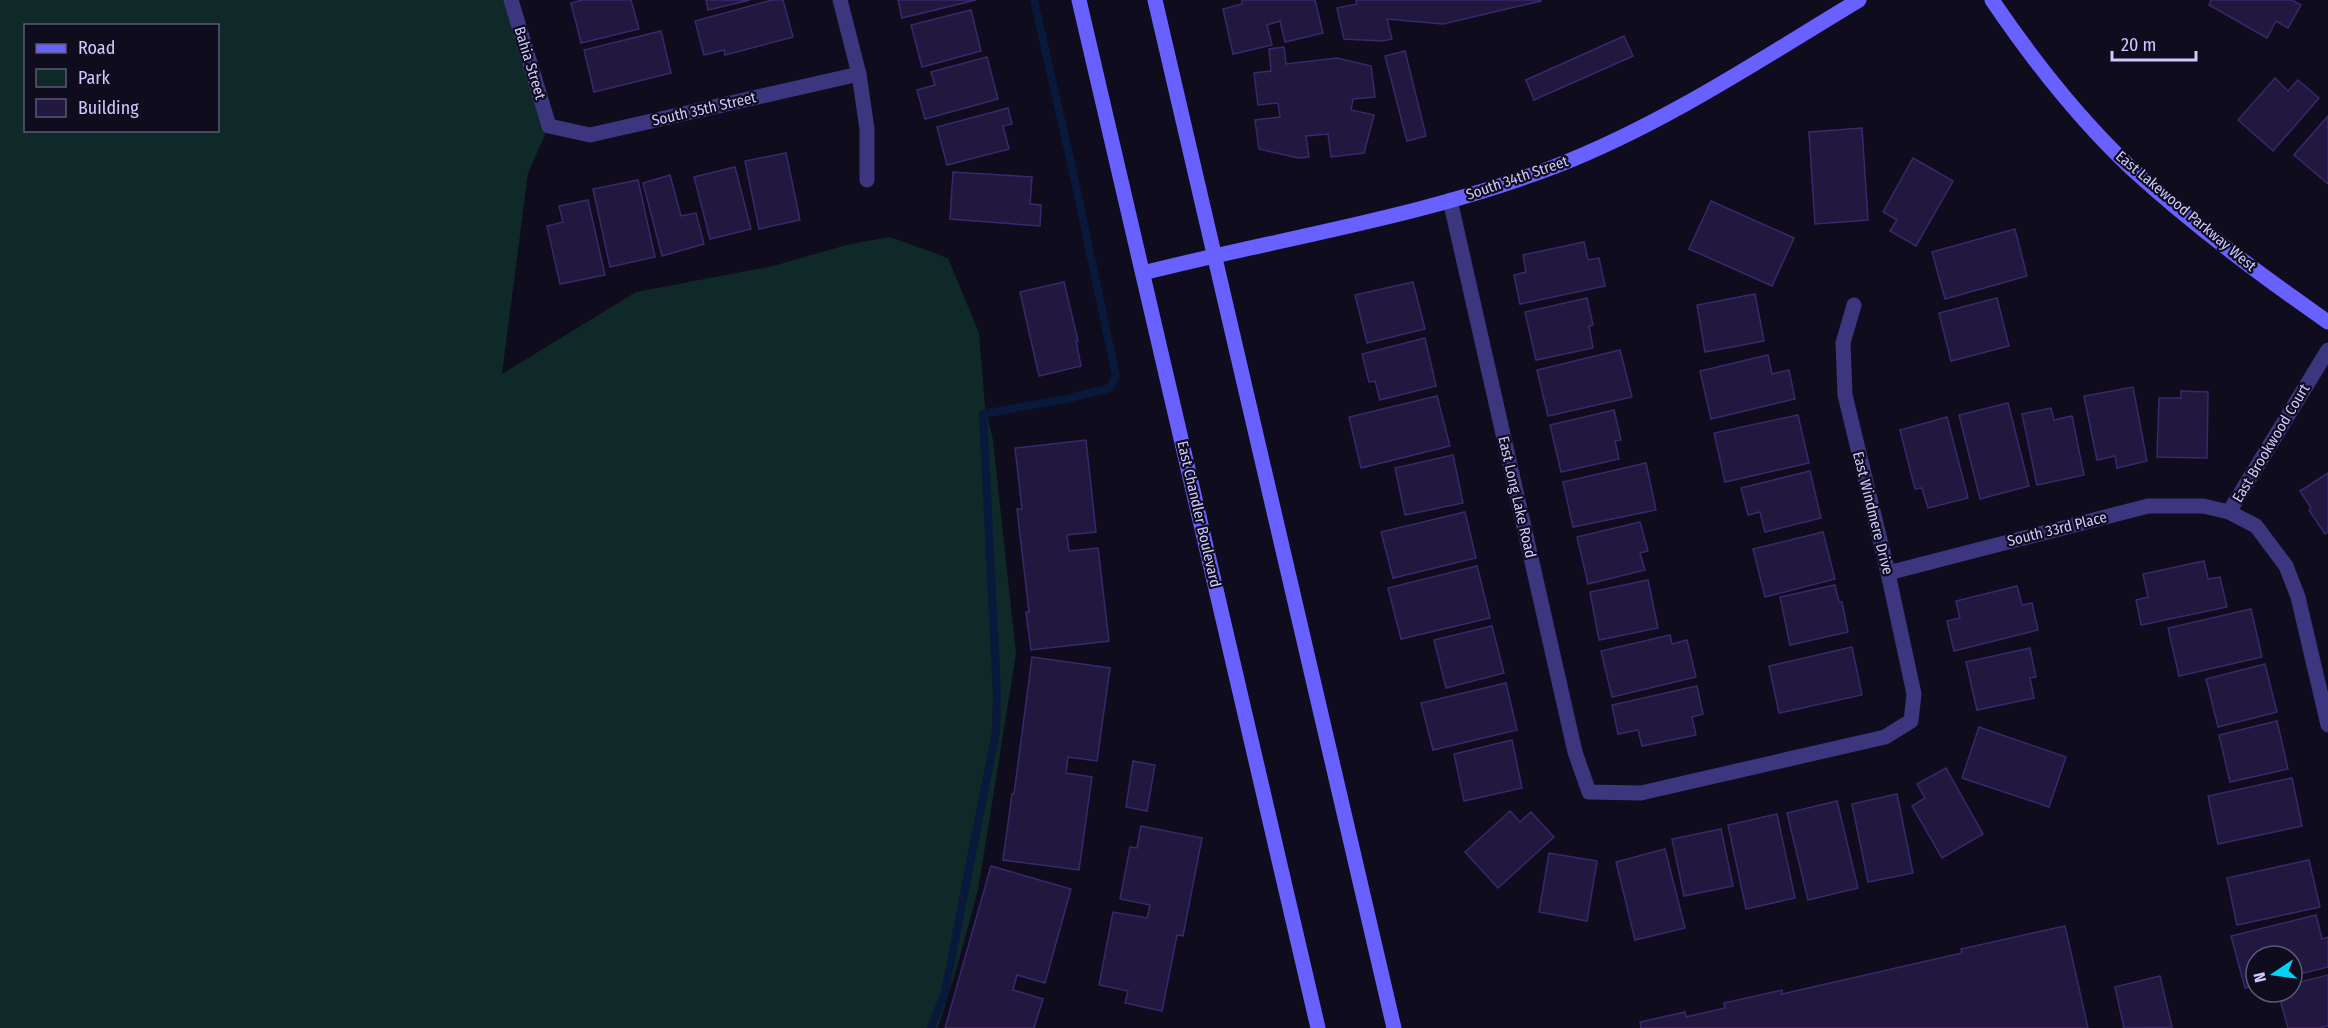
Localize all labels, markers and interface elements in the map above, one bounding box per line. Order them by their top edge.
legend [24,24,219,132]
street label: Bahia Street [510,24,550,102]
scale bar [2112,24,2196,62]
text: 20 m [2121,34,2156,56]
text: Road [78,37,115,59]
text: Park [78,67,111,89]
street label: South 35th Street [650,88,758,130]
text: Building [78,97,139,119]
street label: East Lakewood Parkway West [2112,147,2260,275]
street label: South 34th Street [1464,152,1570,204]
street label: East Brookwood Court [2228,380,2314,506]
street label: East Long Lake Road [1494,434,1540,560]
street label: East Chandler Boulevard [1173,439,1225,589]
street label: East Windmere Drive [1849,450,1897,576]
street label: South 33rd Place [2005,508,2109,550]
north arrow [2244,944,2304,1004]
text: N [2250,970,2270,984]

